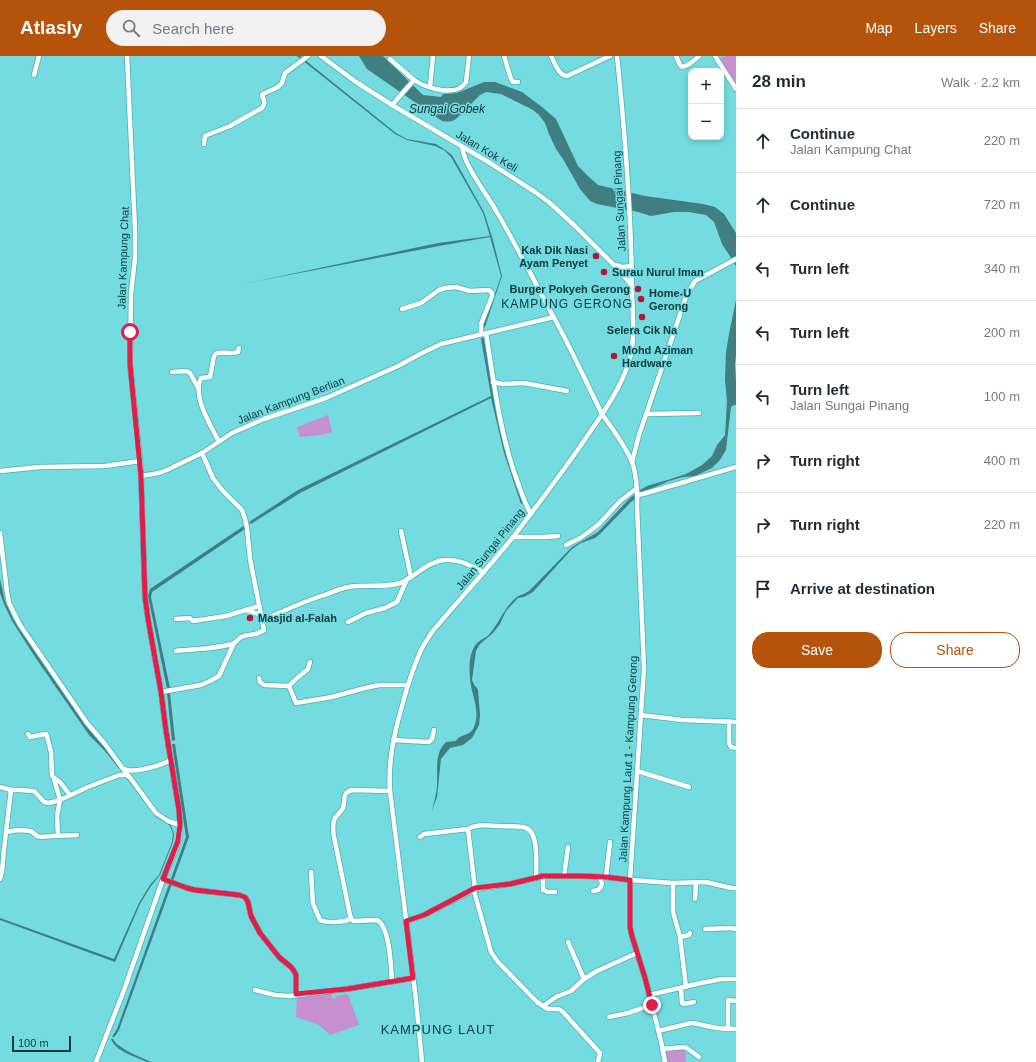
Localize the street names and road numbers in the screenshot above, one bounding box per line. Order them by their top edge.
street label: Jalan Kok Keli [454,128,520,174]
street label: Jalan Sungai Pinang [610,150,628,252]
street label: Jalan Kampung Chat [115,206,131,310]
street label: Jalan Kampung Berlian [236,374,346,426]
street label: Jalan Sungai Pinang [454,506,526,592]
street label: Jalan Kampung Laut 1 - Kampung Gerong [617,655,639,863]

